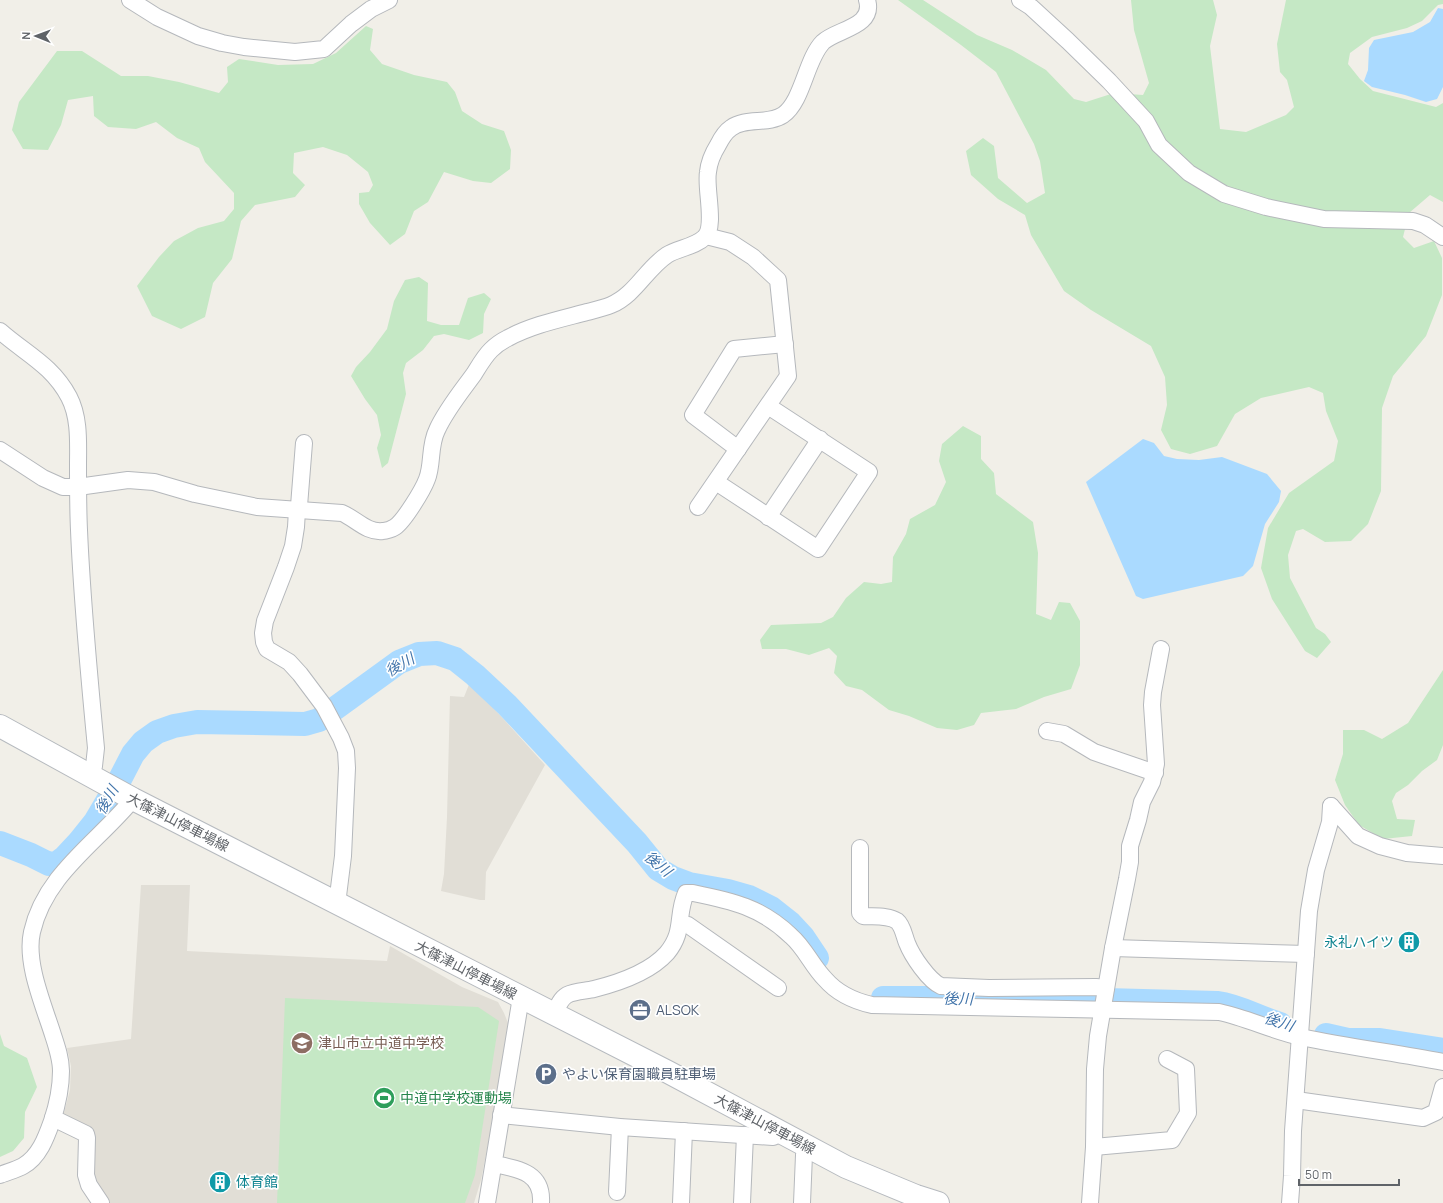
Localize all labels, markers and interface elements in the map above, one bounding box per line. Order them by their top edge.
north arrow [16,16,56,56]
text: N [18,32,33,40]
water label: 後川 [382,647,420,681]
water label: 後川 [90,780,124,818]
street label: 大篠津山停車場線 [124,788,232,855]
water label: 後川 [640,846,678,883]
building icon: 永礼ハイツ [1396,929,1422,955]
place label: 永礼ハイツ [1324,932,1394,951]
street label: 大篠津山停車場線 [412,936,520,1003]
water label: 後川 [943,988,975,1009]
office icon: ALSOK [627,997,653,1023]
place label: ALSOK [656,1000,700,1019]
water label: 後川 [1262,1007,1299,1037]
school or university icon: 津山市立中道中学校 [289,1030,315,1056]
place label: 津山市立中道中学校 [318,1033,444,1052]
parking icon: やよい保育園職員駐車場 [533,1061,559,1087]
place label: やよい保育園職員駐車場 [562,1064,716,1083]
sports icon: 中道中学校運動場 [371,1085,397,1111]
place label: 中道中学校運動場 [400,1088,512,1107]
street label: 大篠津山停車場線 [711,1089,819,1158]
scale bar [1299,1161,1399,1187]
text: 50 m [1305,1166,1332,1183]
building icon: 体育館 [207,1169,233,1195]
place label: 体育館 [236,1172,278,1191]

